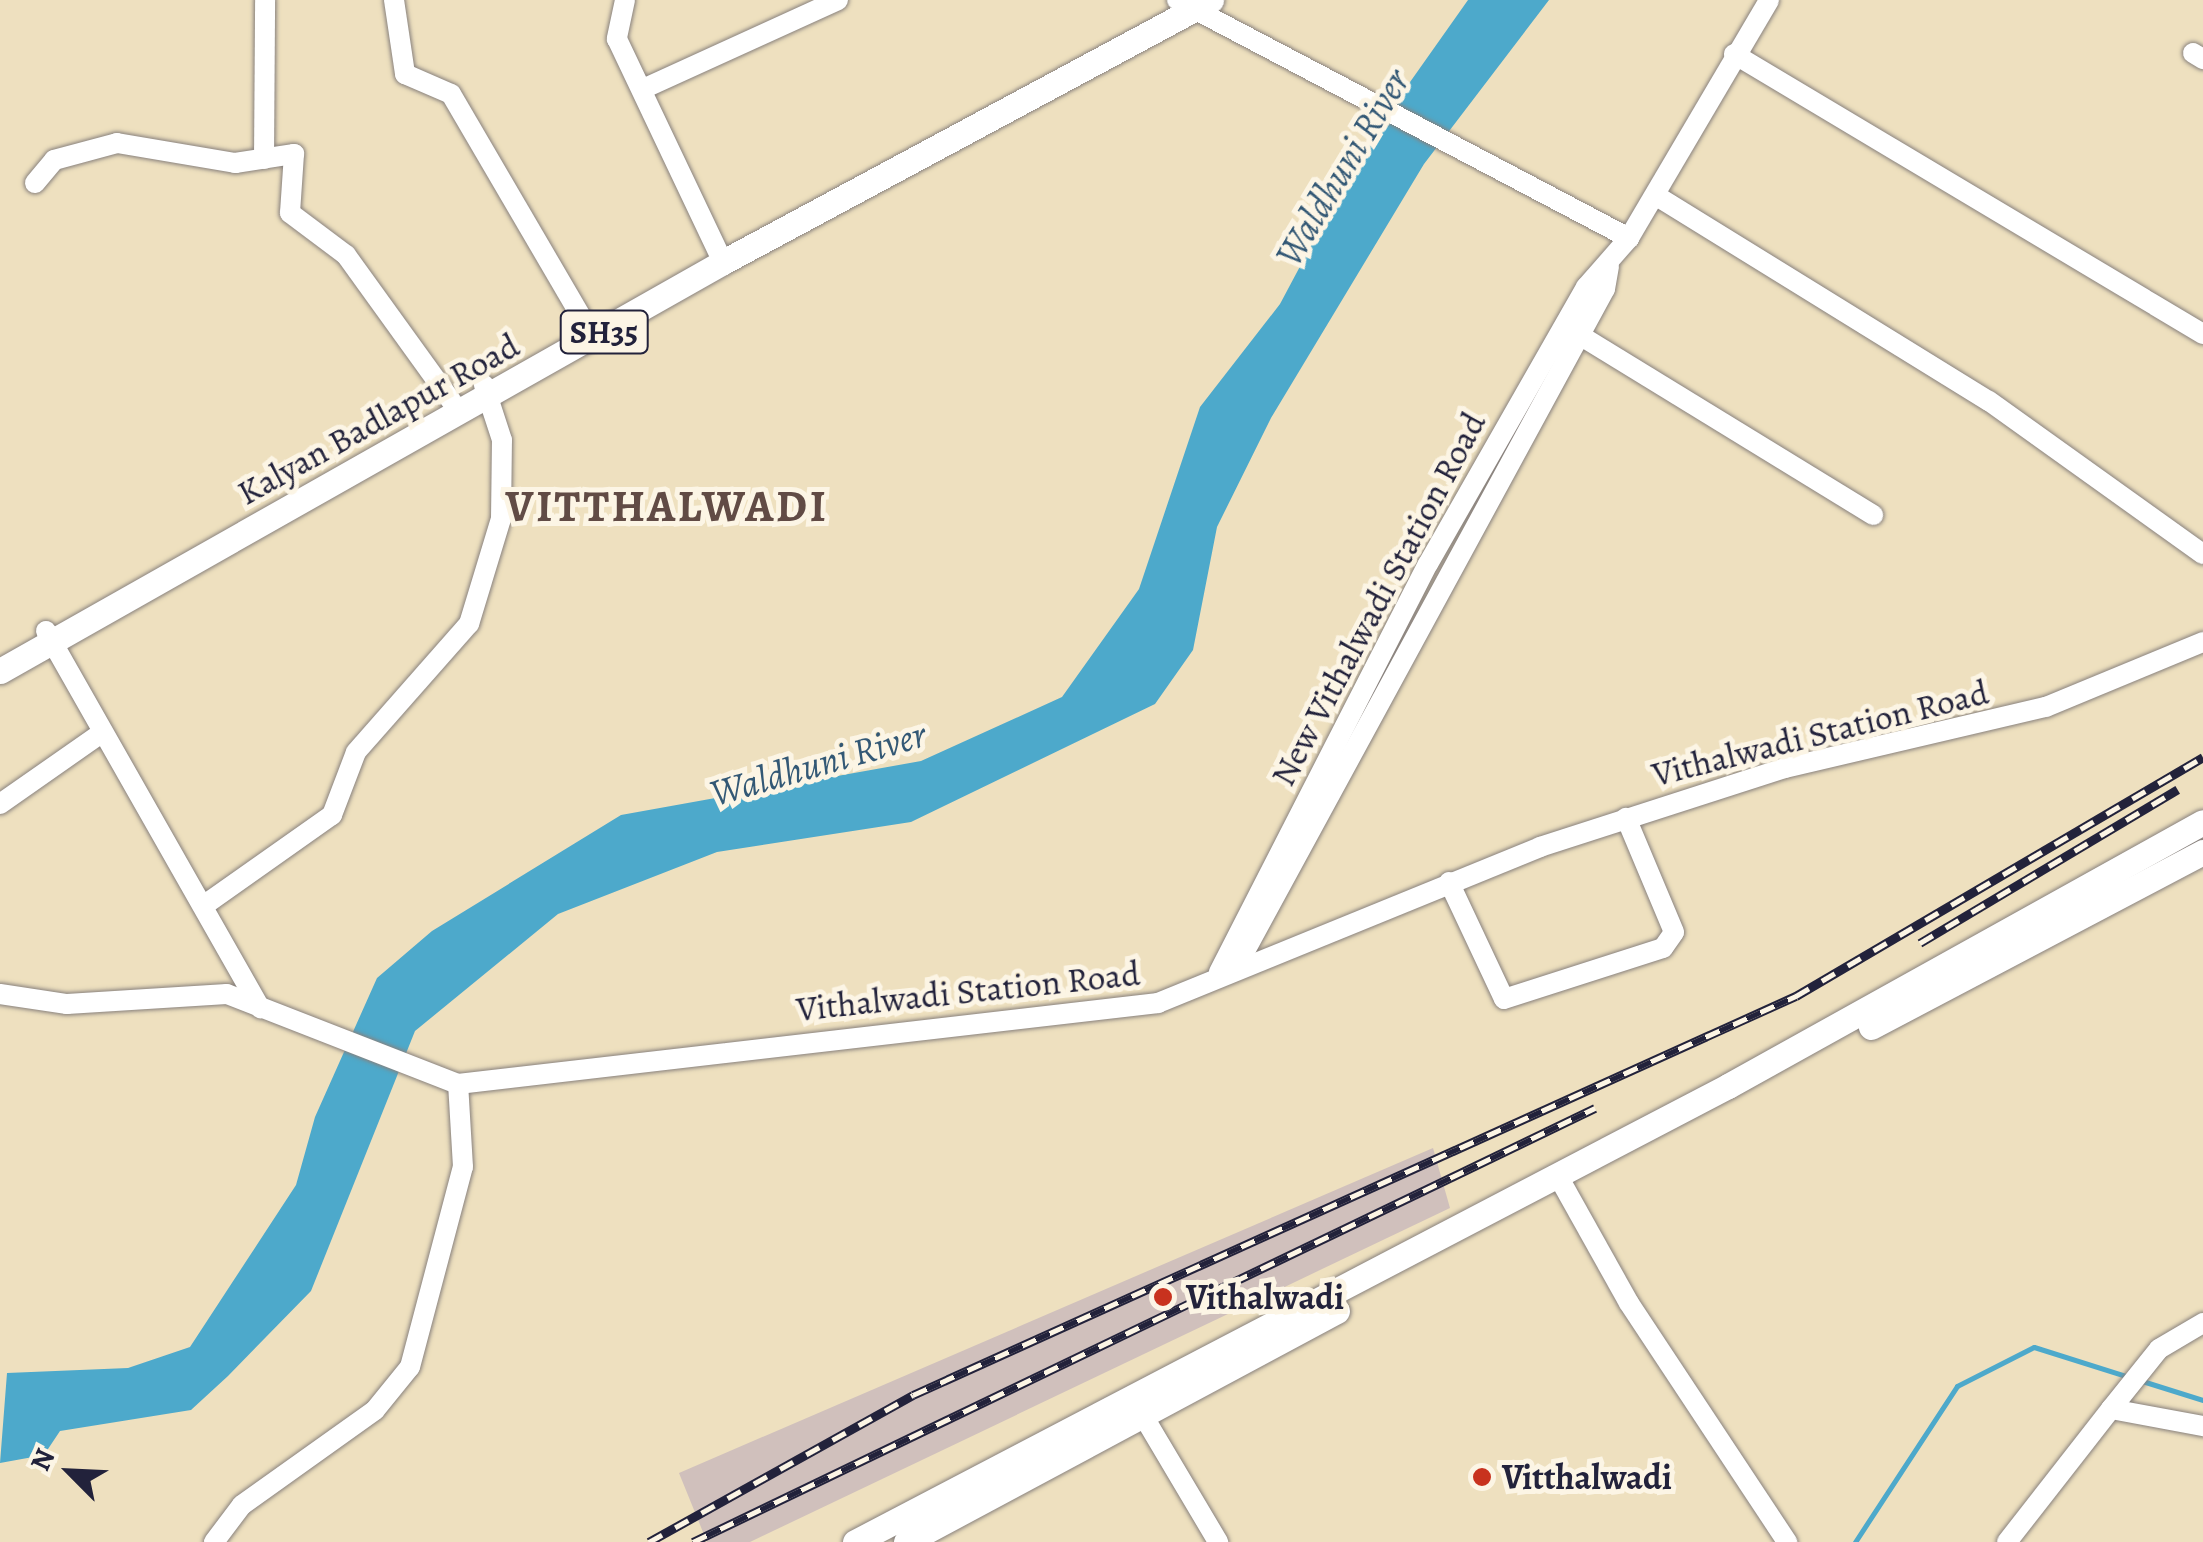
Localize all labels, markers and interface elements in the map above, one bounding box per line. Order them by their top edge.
water label: Waldhuni River [1266,61,1420,275]
road number: SH35 [559,305,649,359]
street label: Kalyan Badlapur Road [230,324,526,514]
street label: New Vithalwadi Station Road [1262,405,1494,793]
district label: VITTHALWADI [506,480,828,534]
street label: Vithalwadi Station Road [1647,671,1993,795]
water label: Waldhuni River [705,711,931,817]
street label: Vithalwadi Station Road [794,952,1142,1030]
place label: Vithalwadi [1186,1276,1344,1318]
marker: Vithalwadi [1150,1284,1176,1310]
north arrow [20,1422,120,1522]
text: N [21,1443,64,1477]
place label: Vitthalwadi [1502,1456,1672,1498]
marker: Vitthalwadi [1471,1466,1493,1488]

